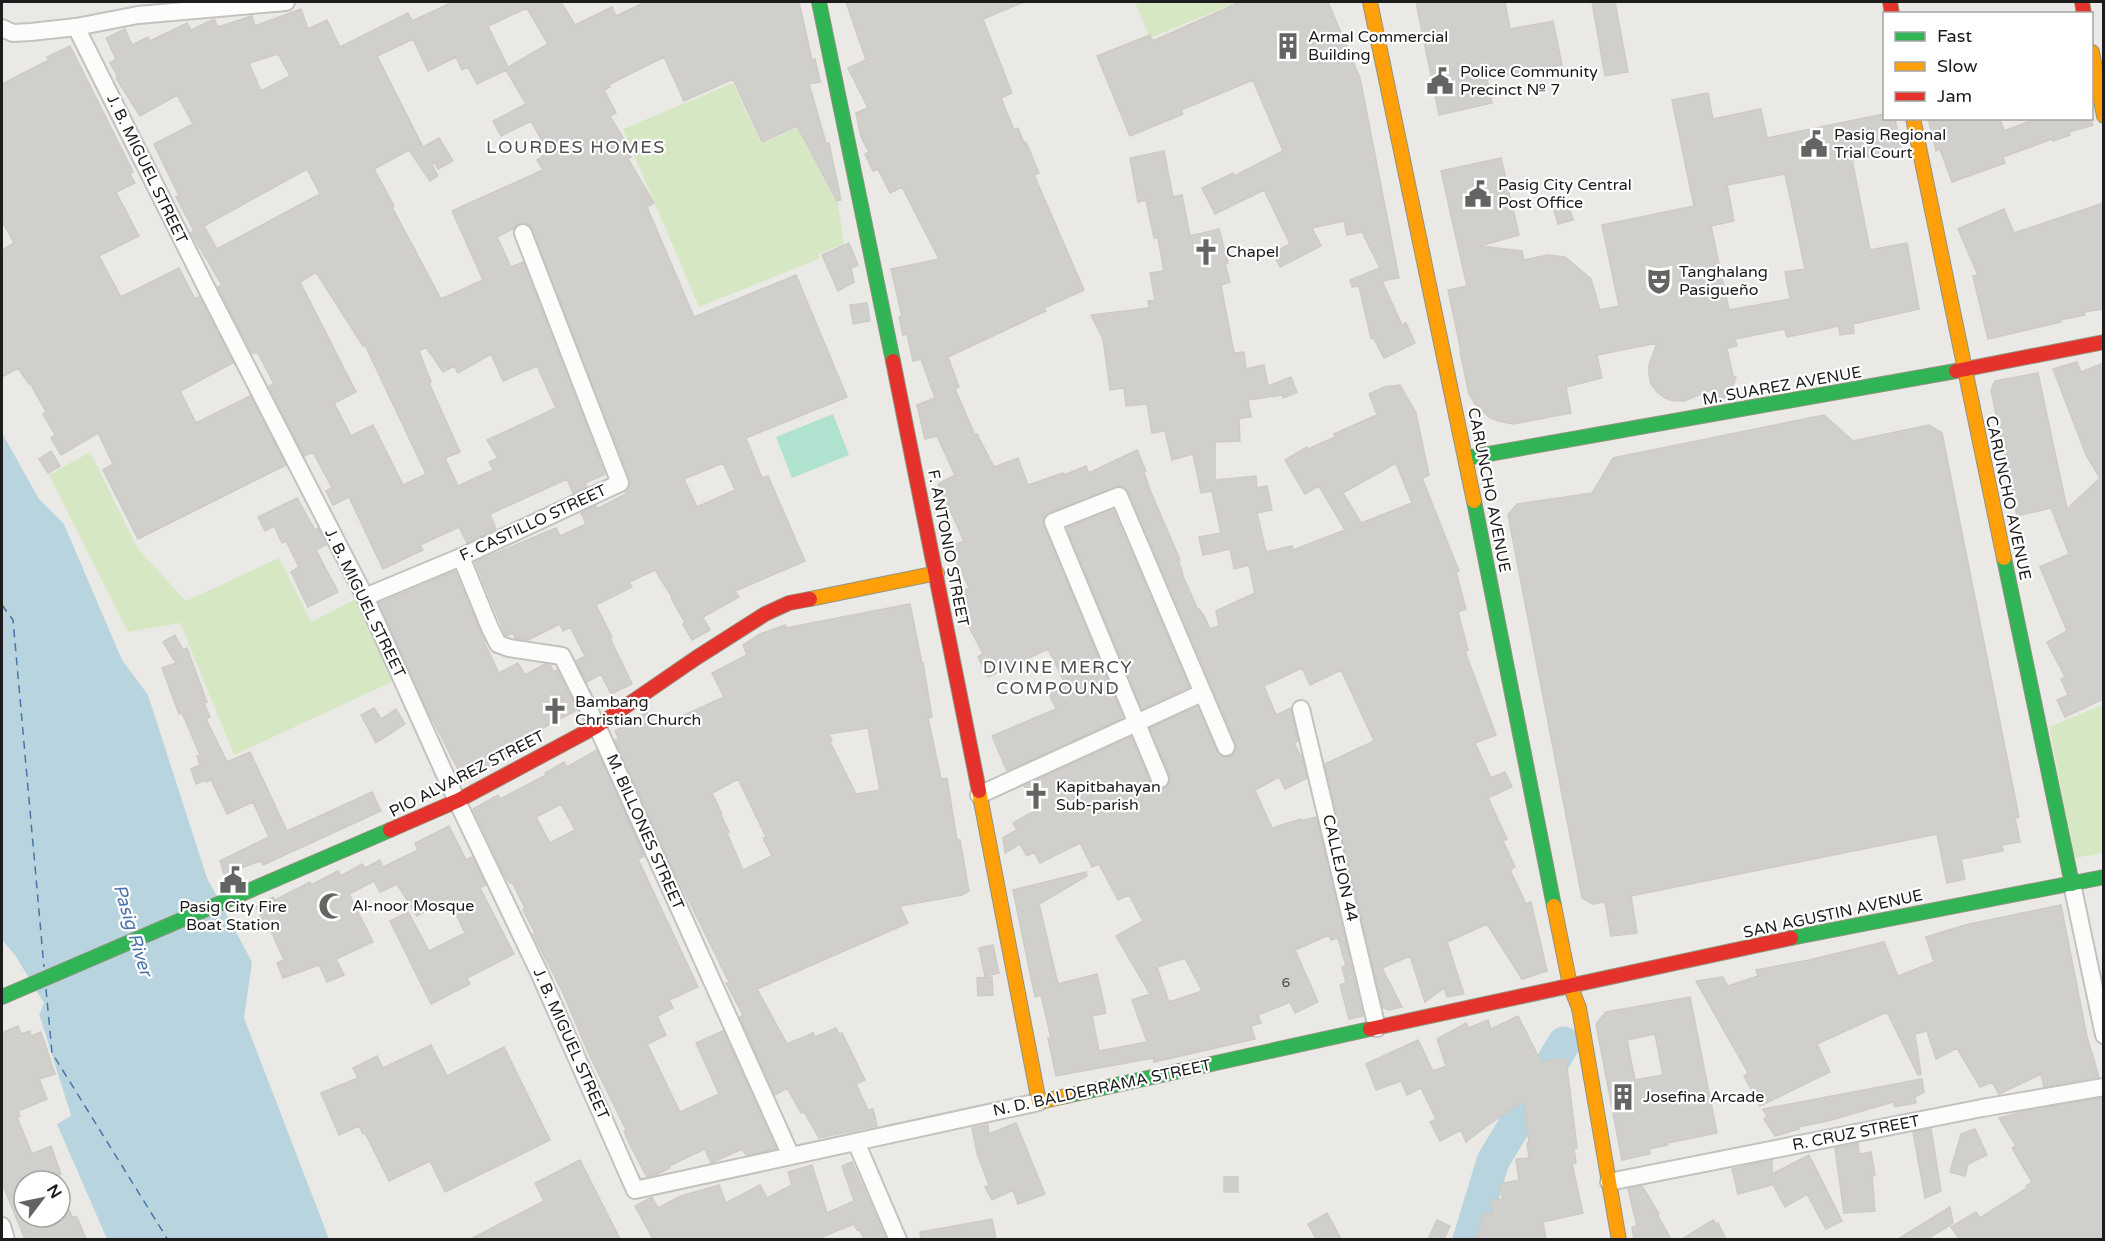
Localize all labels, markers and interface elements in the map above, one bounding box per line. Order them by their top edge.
legend [1883,12,2093,120]
text: Fast [1937,25,1972,47]
place label: Armal Commercial Building [1308,27,1448,65]
building icon: Armal Commercial Building [1273,31,1303,61]
text: Slow [1937,55,1978,77]
place label: Police Community Precinct № 7 [1460,62,1598,100]
public building icon: Police Community Precinct № 7 [1425,66,1455,96]
text: Jam [1937,85,1972,107]
street label: J. B. MIGUEL STREET [102,91,192,247]
place label: Pasig Regional Trial Court [1834,125,1946,163]
public building icon: Pasig Regional Trial Court [1799,129,1829,159]
district label: LOURDES HOMES [486,136,666,158]
place label: Pasig City Central Post Office [1498,175,1632,213]
public building icon: Pasig City Central Post Office [1463,179,1493,209]
church icon: Chapel [1191,237,1221,267]
place label: Chapel [1226,242,1279,262]
place label: Tanghalang Pasigueño [1679,262,1768,300]
theatre icon: Tanghalang Pasigueño [1644,266,1674,296]
street label: M. SUAREZ AVENUE [1701,362,1863,410]
street label: CARUNCHO AVENUE [1463,406,1515,574]
street label: CARUNCHO AVENUE [1981,414,2035,582]
street label: F. ANTONIO STREET [923,468,973,628]
street label: F. CASTILLO STREET [456,480,610,566]
street label: J. B. MIGUEL STREET [320,525,410,681]
district label: DIVINE MERCY COMPOUND [983,656,1133,699]
place label: Bambang Christian Church [575,692,701,730]
church icon: Bambang Christian Church [540,696,570,726]
street label: PIO ALVAREZ STREET [386,726,548,822]
street label: M. BILLONES STREET [602,751,689,913]
place label: Kapitbahayan Sub-parish [1056,777,1161,815]
church icon: Kapitbahayan Sub-parish [1021,781,1051,811]
street label: CALLEJON 44 [1318,813,1362,923]
public building icon: Pasig City Fire Boat Station [218,865,248,895]
water label: Pasig River [109,882,158,981]
street label: SAN AGUSTIN AVENUE [1741,885,1925,943]
mosque icon: Al-noor Mosque [317,891,347,921]
place label: Al-noor Mosque [352,896,474,916]
place label: Pasig City Fire Boat Station [179,897,287,935]
street label: J. B. MIGUEL STREET [529,965,613,1123]
house number: 6 [1282,974,1291,991]
street label: N. D. BALDERRAMA STREET [991,1055,1213,1121]
building icon: Josefina Arcade [1608,1082,1638,1112]
place label: Josefina Arcade [1643,1087,1764,1107]
street label: R. CRUZ STREET [1791,1111,1922,1155]
north arrow [12,1169,72,1229]
text: N [42,1181,66,1202]

